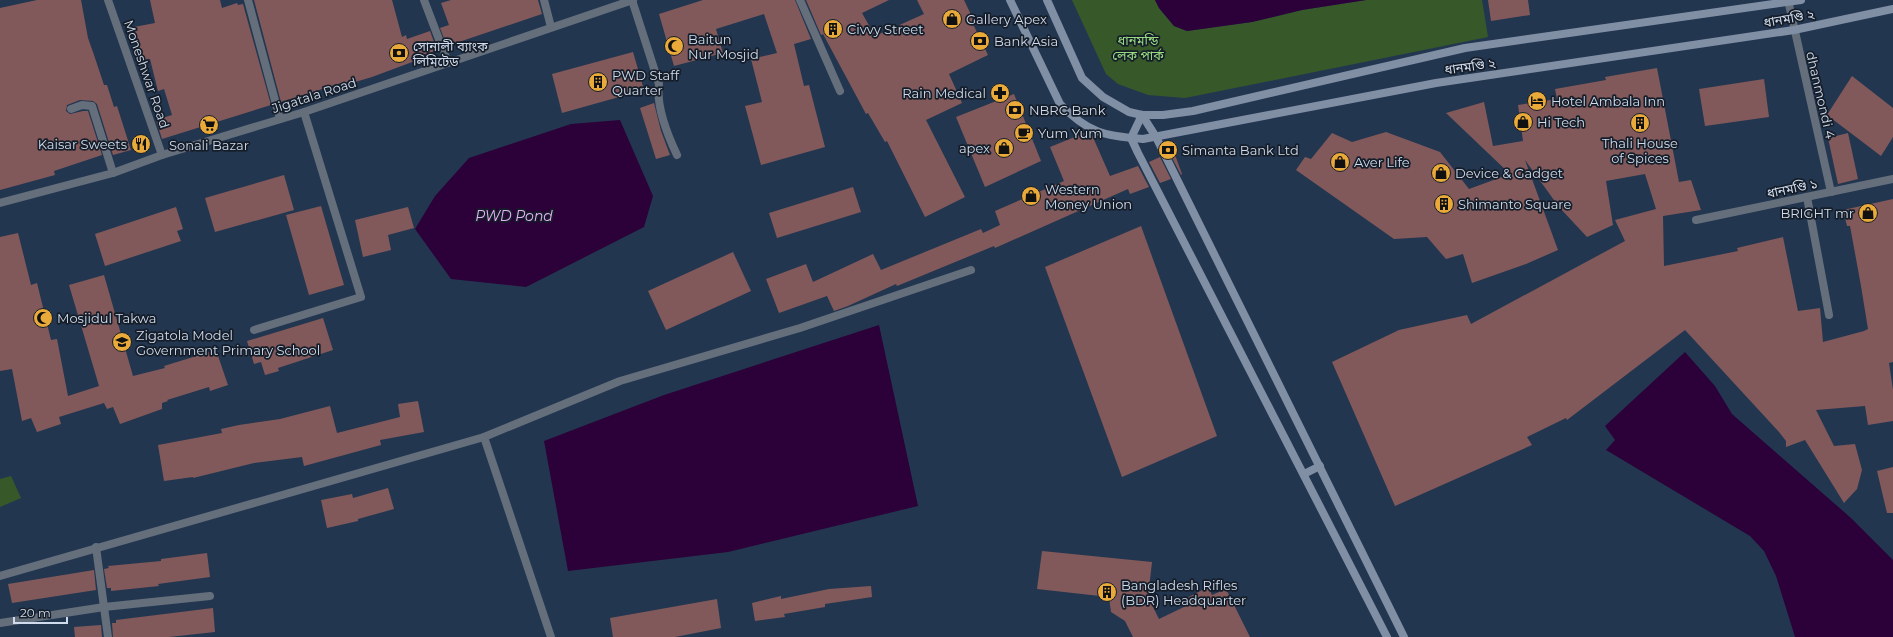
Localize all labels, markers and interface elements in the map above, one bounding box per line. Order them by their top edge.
street label: ধানমণ্ডি ২ [1762,6,1816,30]
shop icon: Gallery Apex [941,8,963,30]
place label: Gallery Apex [966,11,1047,27]
street label: Moneshwar Road [121,18,173,130]
building icon: Civvy Street [822,18,844,40]
place label: Civvy Street [847,21,923,37]
bank icon: Bank Asia [969,30,991,52]
place label: Baitun Nur Mosjid [688,31,759,62]
park label: ধানমন্ডি লেক পার্ক [1112,32,1164,63]
place label: Bank Asia [994,33,1058,49]
mosque icon: Baitun Nur Mosjid [663,35,685,57]
place label: সোনালী ব্যাংক লিমিটেড [412,38,488,69]
bank icon: সোনালী ব্যাংক লিমিটেড [388,42,410,64]
street label: dhanmondi 4 [1803,50,1839,141]
street label: ধানমণ্ডি ২ [1443,54,1497,77]
place label: PWD Staff Quarter [612,67,680,98]
building icon: PWD Staff Quarter [587,71,609,93]
street label: Jigatala Road [269,74,358,116]
pharmacy icon: Rain Medical [989,82,1011,104]
place label: Rain Medical [902,85,986,101]
hotel icon: Hotel Ambala Inn [1526,90,1548,112]
place label: Hotel Ambala Inn [1551,93,1665,109]
bank icon: NBRC Bank [1004,99,1026,121]
place label: NBRC Bank [1029,102,1106,118]
shop icon: Hi Tech [1512,111,1534,133]
building icon: Thali House of Spices [1629,112,1651,134]
supermarket icon: Sonali Bazar [198,114,220,136]
place label: Hi Tech [1537,114,1585,130]
cafe icon: Yum Yum [1013,122,1035,144]
place label: Yum Yum [1038,125,1102,141]
restaurant icon: Kaisar Sweets [130,133,152,155]
place label: Thali House of Spices [1602,135,1678,166]
place label: Kaisar Sweets [38,136,127,152]
place label: Sonali Bazar [169,137,249,153]
shop icon: apex [993,137,1015,159]
bank icon: Simanta Bank Ltd [1157,139,1179,161]
place label: apex [959,140,990,156]
place label: Simanta Bank Ltd [1182,142,1299,158]
shop icon: Aver Life [1329,151,1351,173]
place label: Aver Life [1354,154,1410,170]
shop icon: Device & Gadget [1430,162,1452,184]
place label: Device & Gadget [1455,165,1563,181]
street label: ধানমণ্ডি ১ [1765,175,1819,201]
place label: Western Money Union [1045,181,1132,212]
shop icon: Western Money Union [1020,185,1042,207]
building icon: Shimanto Square [1433,193,1455,215]
place label: Shimanto Square [1458,196,1571,212]
shop icon: BRIGHT mr [1857,202,1879,224]
place label: BRIGHT mr [1780,205,1854,221]
water label: PWD Pond [475,207,553,225]
mosque icon: Mosjidul Takwa [32,307,54,329]
place label: Mosjidul Takwa [57,310,156,326]
place label: Zigatola Model Government Primary School [136,327,320,358]
school or university icon: Zigatola Model Government Primary School [111,331,133,353]
place label: Bangladesh Rifles (BDR) Headquarter [1121,577,1246,608]
building icon: Bangladesh Rifles (BDR) Headquarter [1096,581,1118,603]
scale bar [14,599,67,625]
text: 20 m [20,605,51,620]

